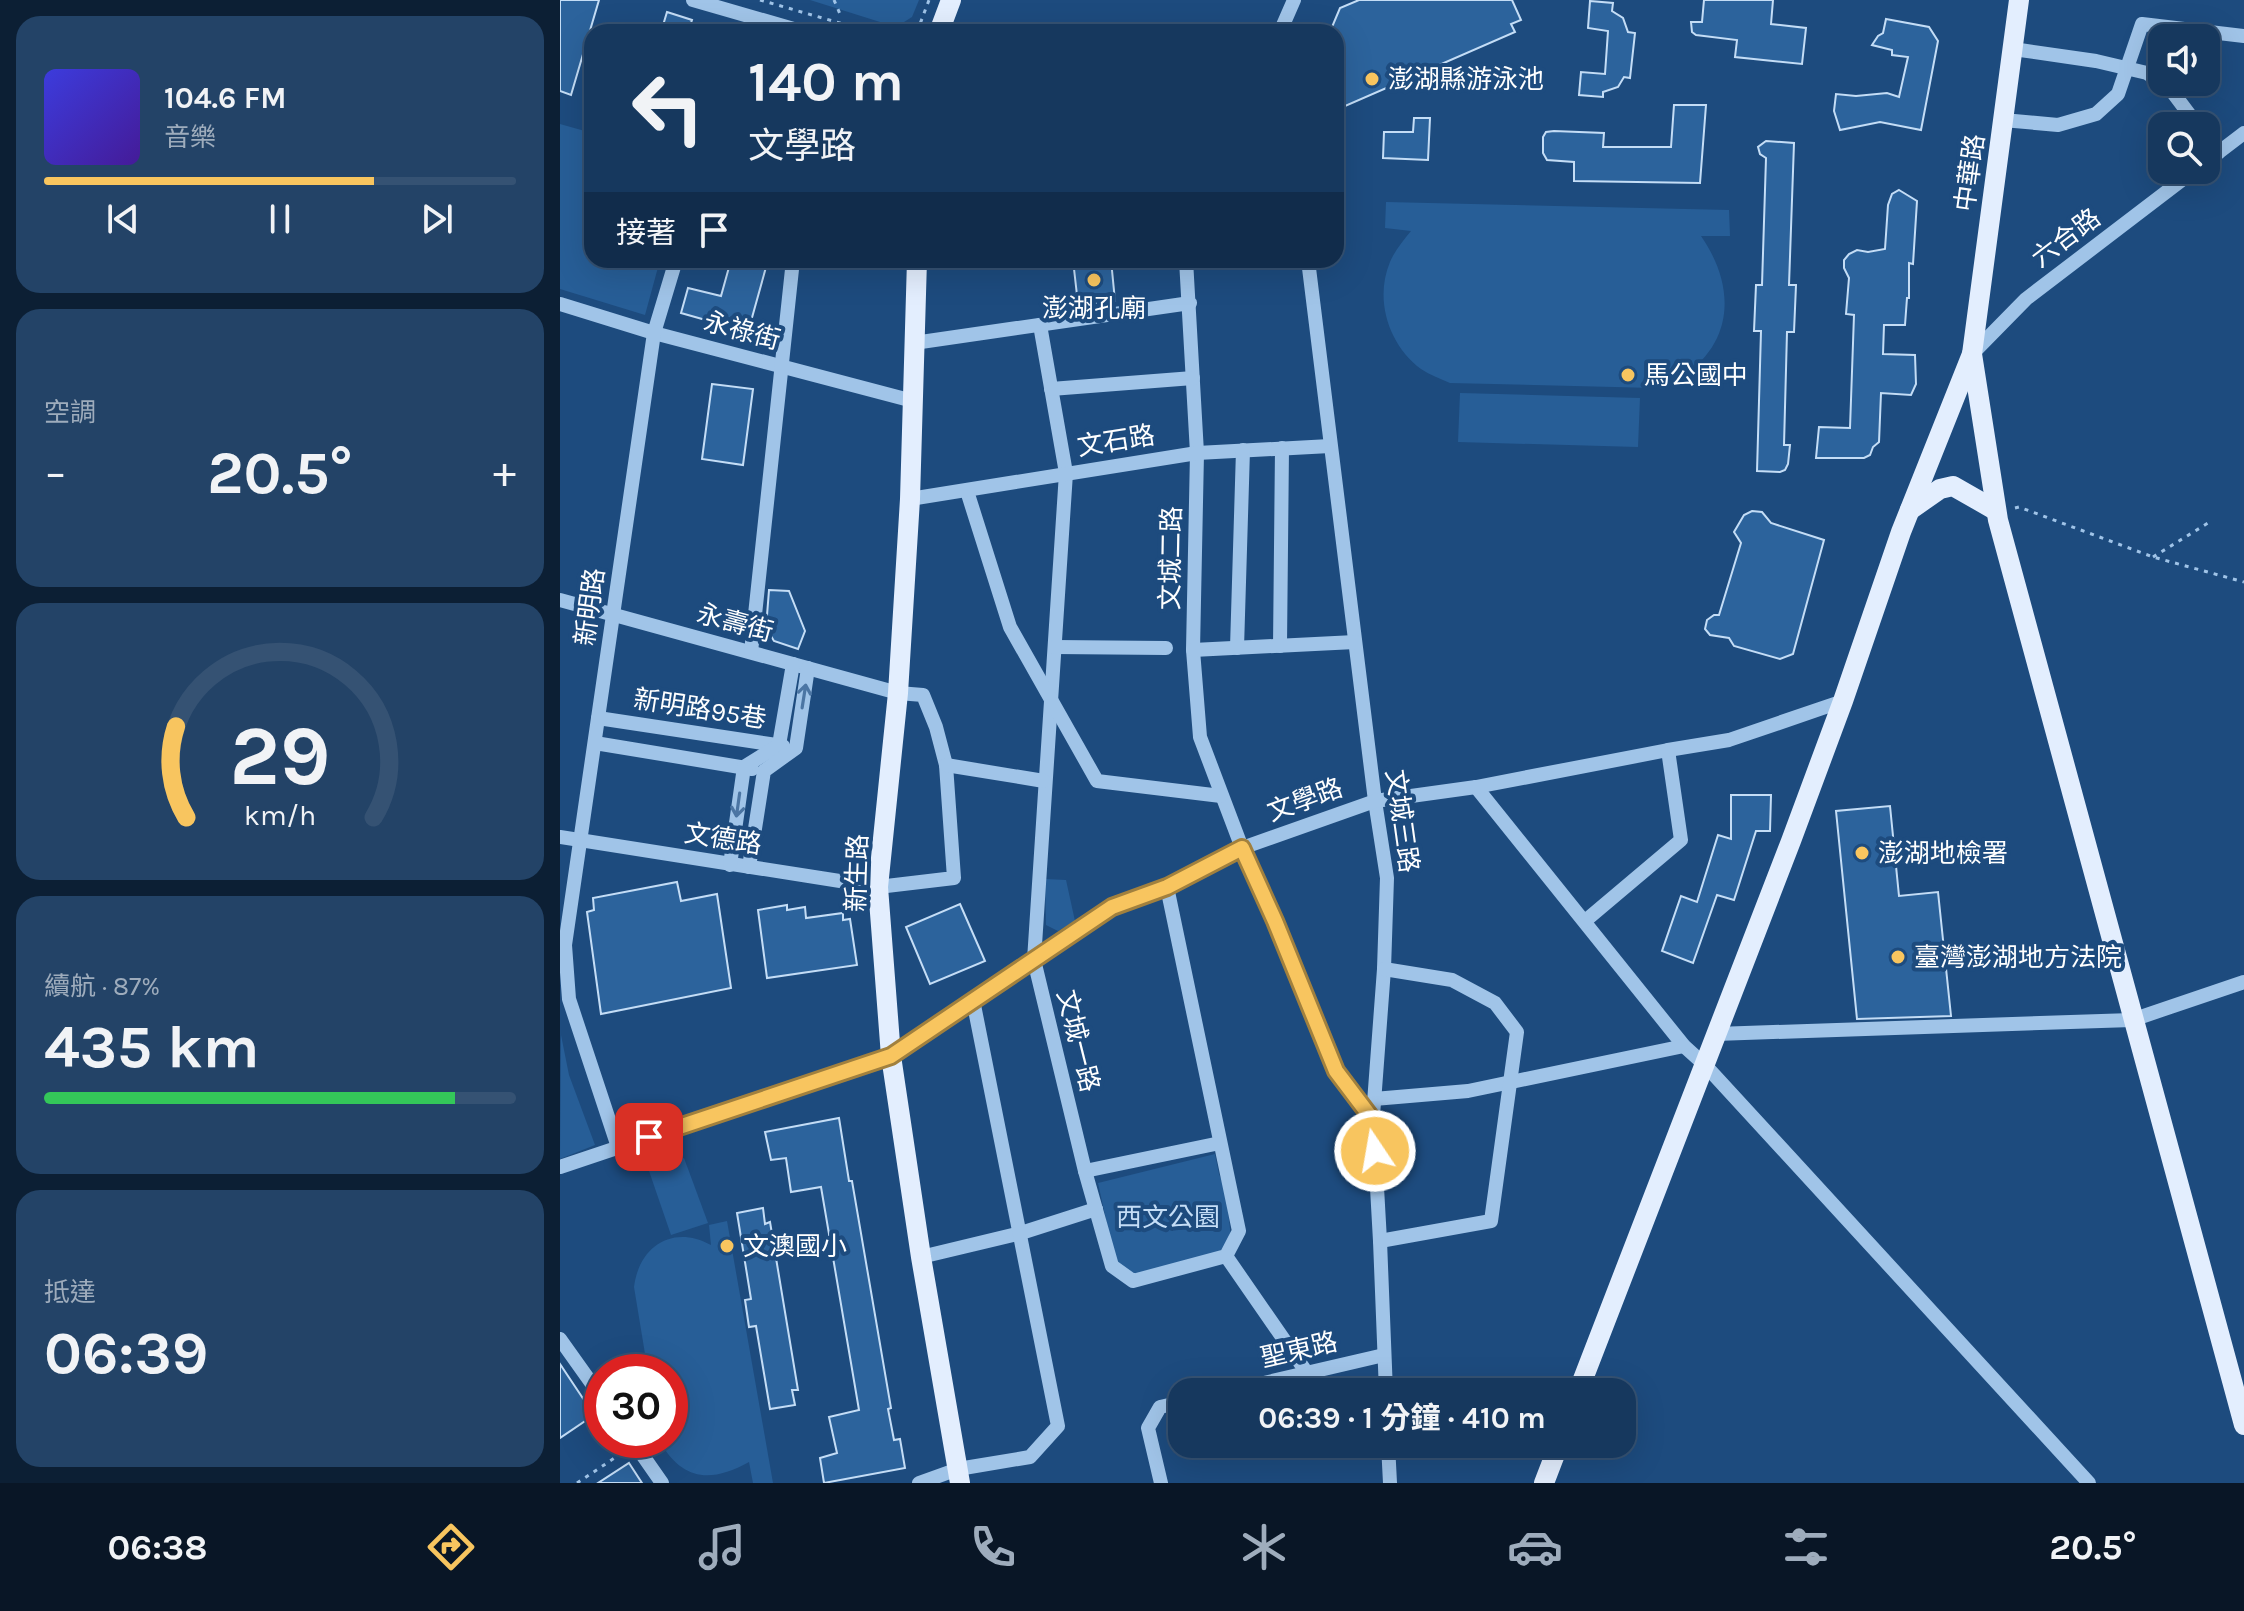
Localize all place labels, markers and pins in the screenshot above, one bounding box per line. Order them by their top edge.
place label: 澎湖縣游泳池 [1388,64,1544,95]
marker: 澎湖縣游泳池 [1363,70,1381,88]
marker: 澎湖孔廟 [1085,271,1103,289]
place label: 澎湖孔廟 [1042,293,1146,324]
place label: 馬公國中 [1644,360,1748,391]
marker: 馬公國中 [1619,366,1637,384]
place label: 澎湖地檢署 [1878,838,2008,869]
marker: 澎湖地檢署 [1853,844,1871,862]
place label: 臺灣澎湖地方法院 [1914,942,2122,973]
marker: 臺灣澎湖地方法院 [1889,948,1907,966]
pin [615,1103,683,1171]
place label: 文澳國小 [743,1231,847,1262]
marker: 文澳國小 [718,1237,736,1255]

